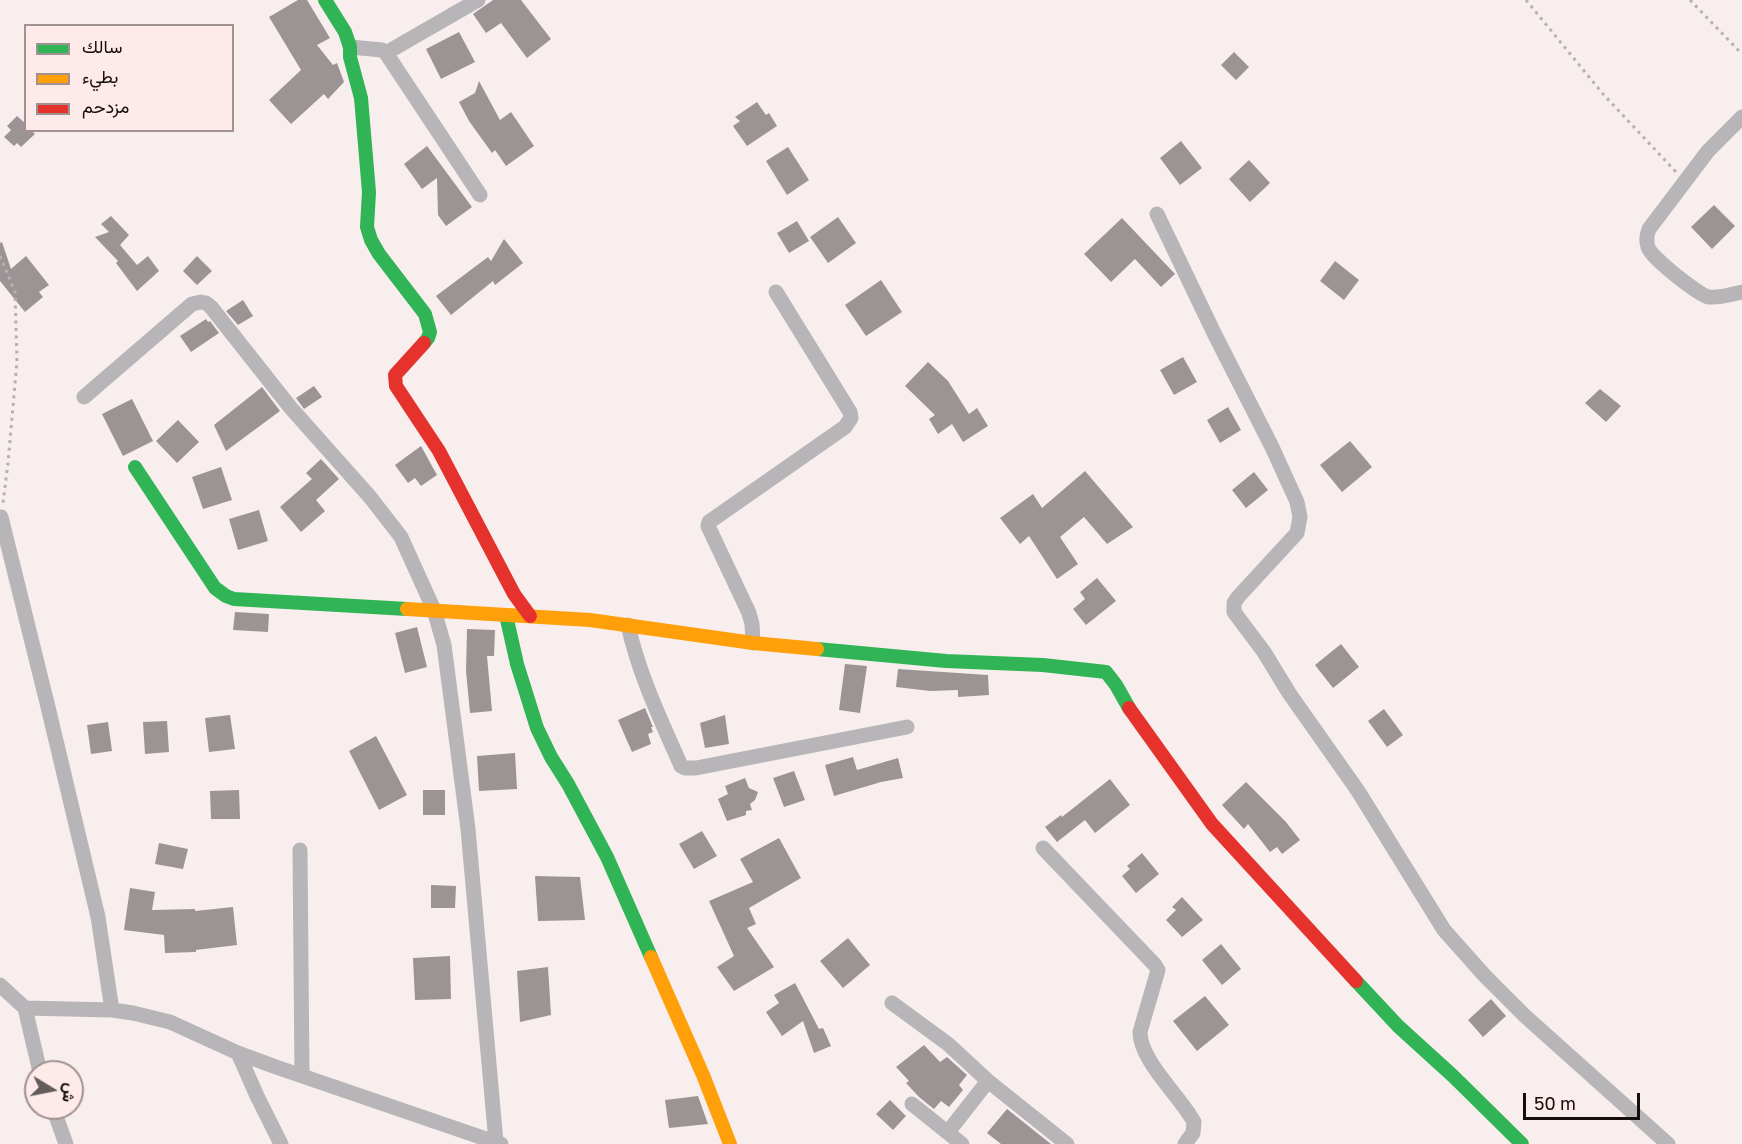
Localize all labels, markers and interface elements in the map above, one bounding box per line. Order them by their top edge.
legend [24,24,234,132]
text: سالك [82,35,122,57]
text: بطيء [82,65,118,87]
text: مزدحم [82,95,129,117]
north arrow [24,1060,84,1120]
scale bar [1526,1081,1643,1119]
text: ش [58,1082,81,1104]
text: 50 m [1534,1092,1576,1114]

